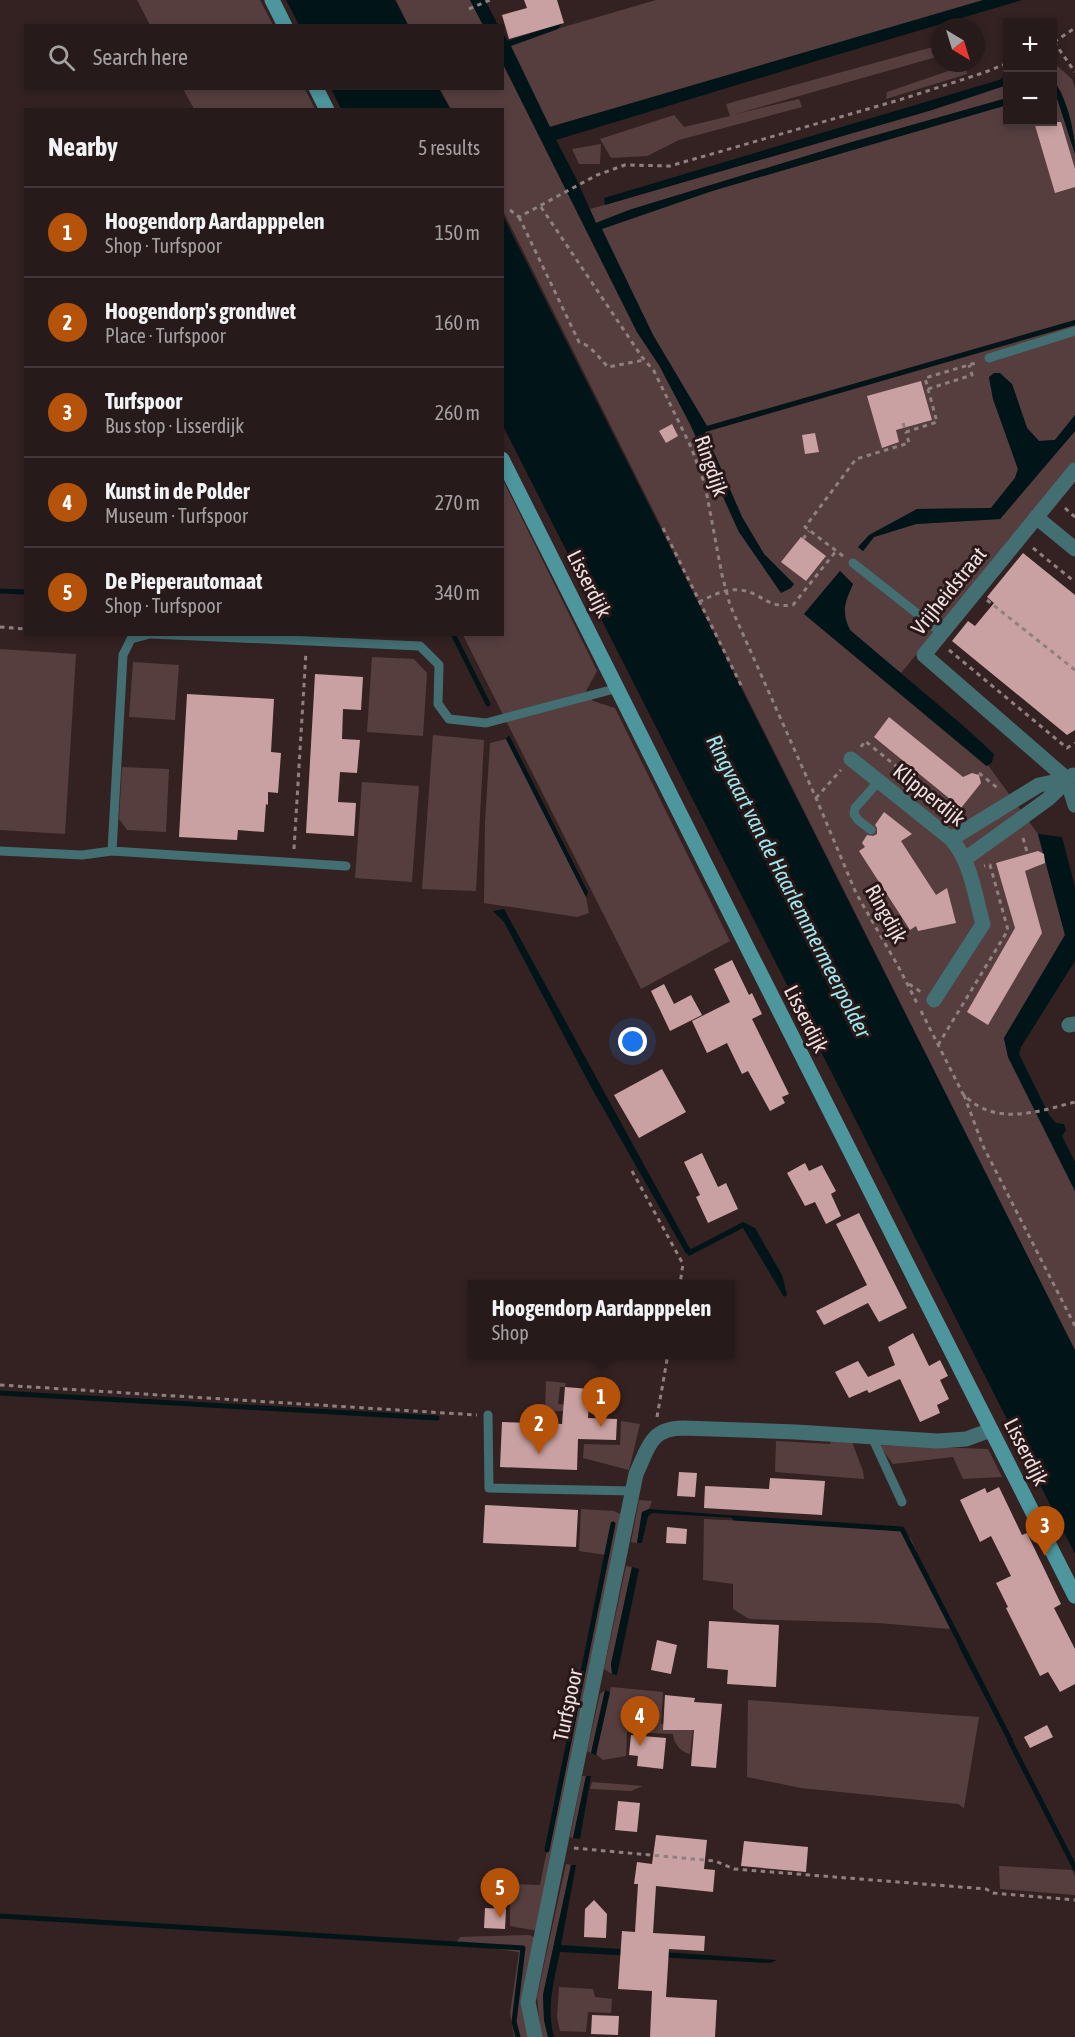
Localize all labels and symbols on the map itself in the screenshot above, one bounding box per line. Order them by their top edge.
north arrow [931,18,985,72]
street label: Ringdijk [690,432,734,499]
street label: Vrijheidstraat [906,542,991,639]
street label: Lisserdijk [563,546,617,621]
water label: Ringvaart van de Haarlemmermeerpolder [701,730,878,1043]
street label: Klipperdijk [889,758,970,830]
street label: Ringdijk [861,880,913,947]
street label: Lisserdijk [780,981,834,1056]
your location [618,1027,647,1056]
pin: 1 [582,1378,620,1427]
pin: 2 [520,1404,558,1454]
street label: Lisserdijk [1000,1414,1054,1489]
pin: 3 [1026,1506,1064,1556]
street label: Turfspoor [548,1666,587,1743]
pin: 4 [620,1696,660,1746]
pin: 5 [480,1868,520,1918]

